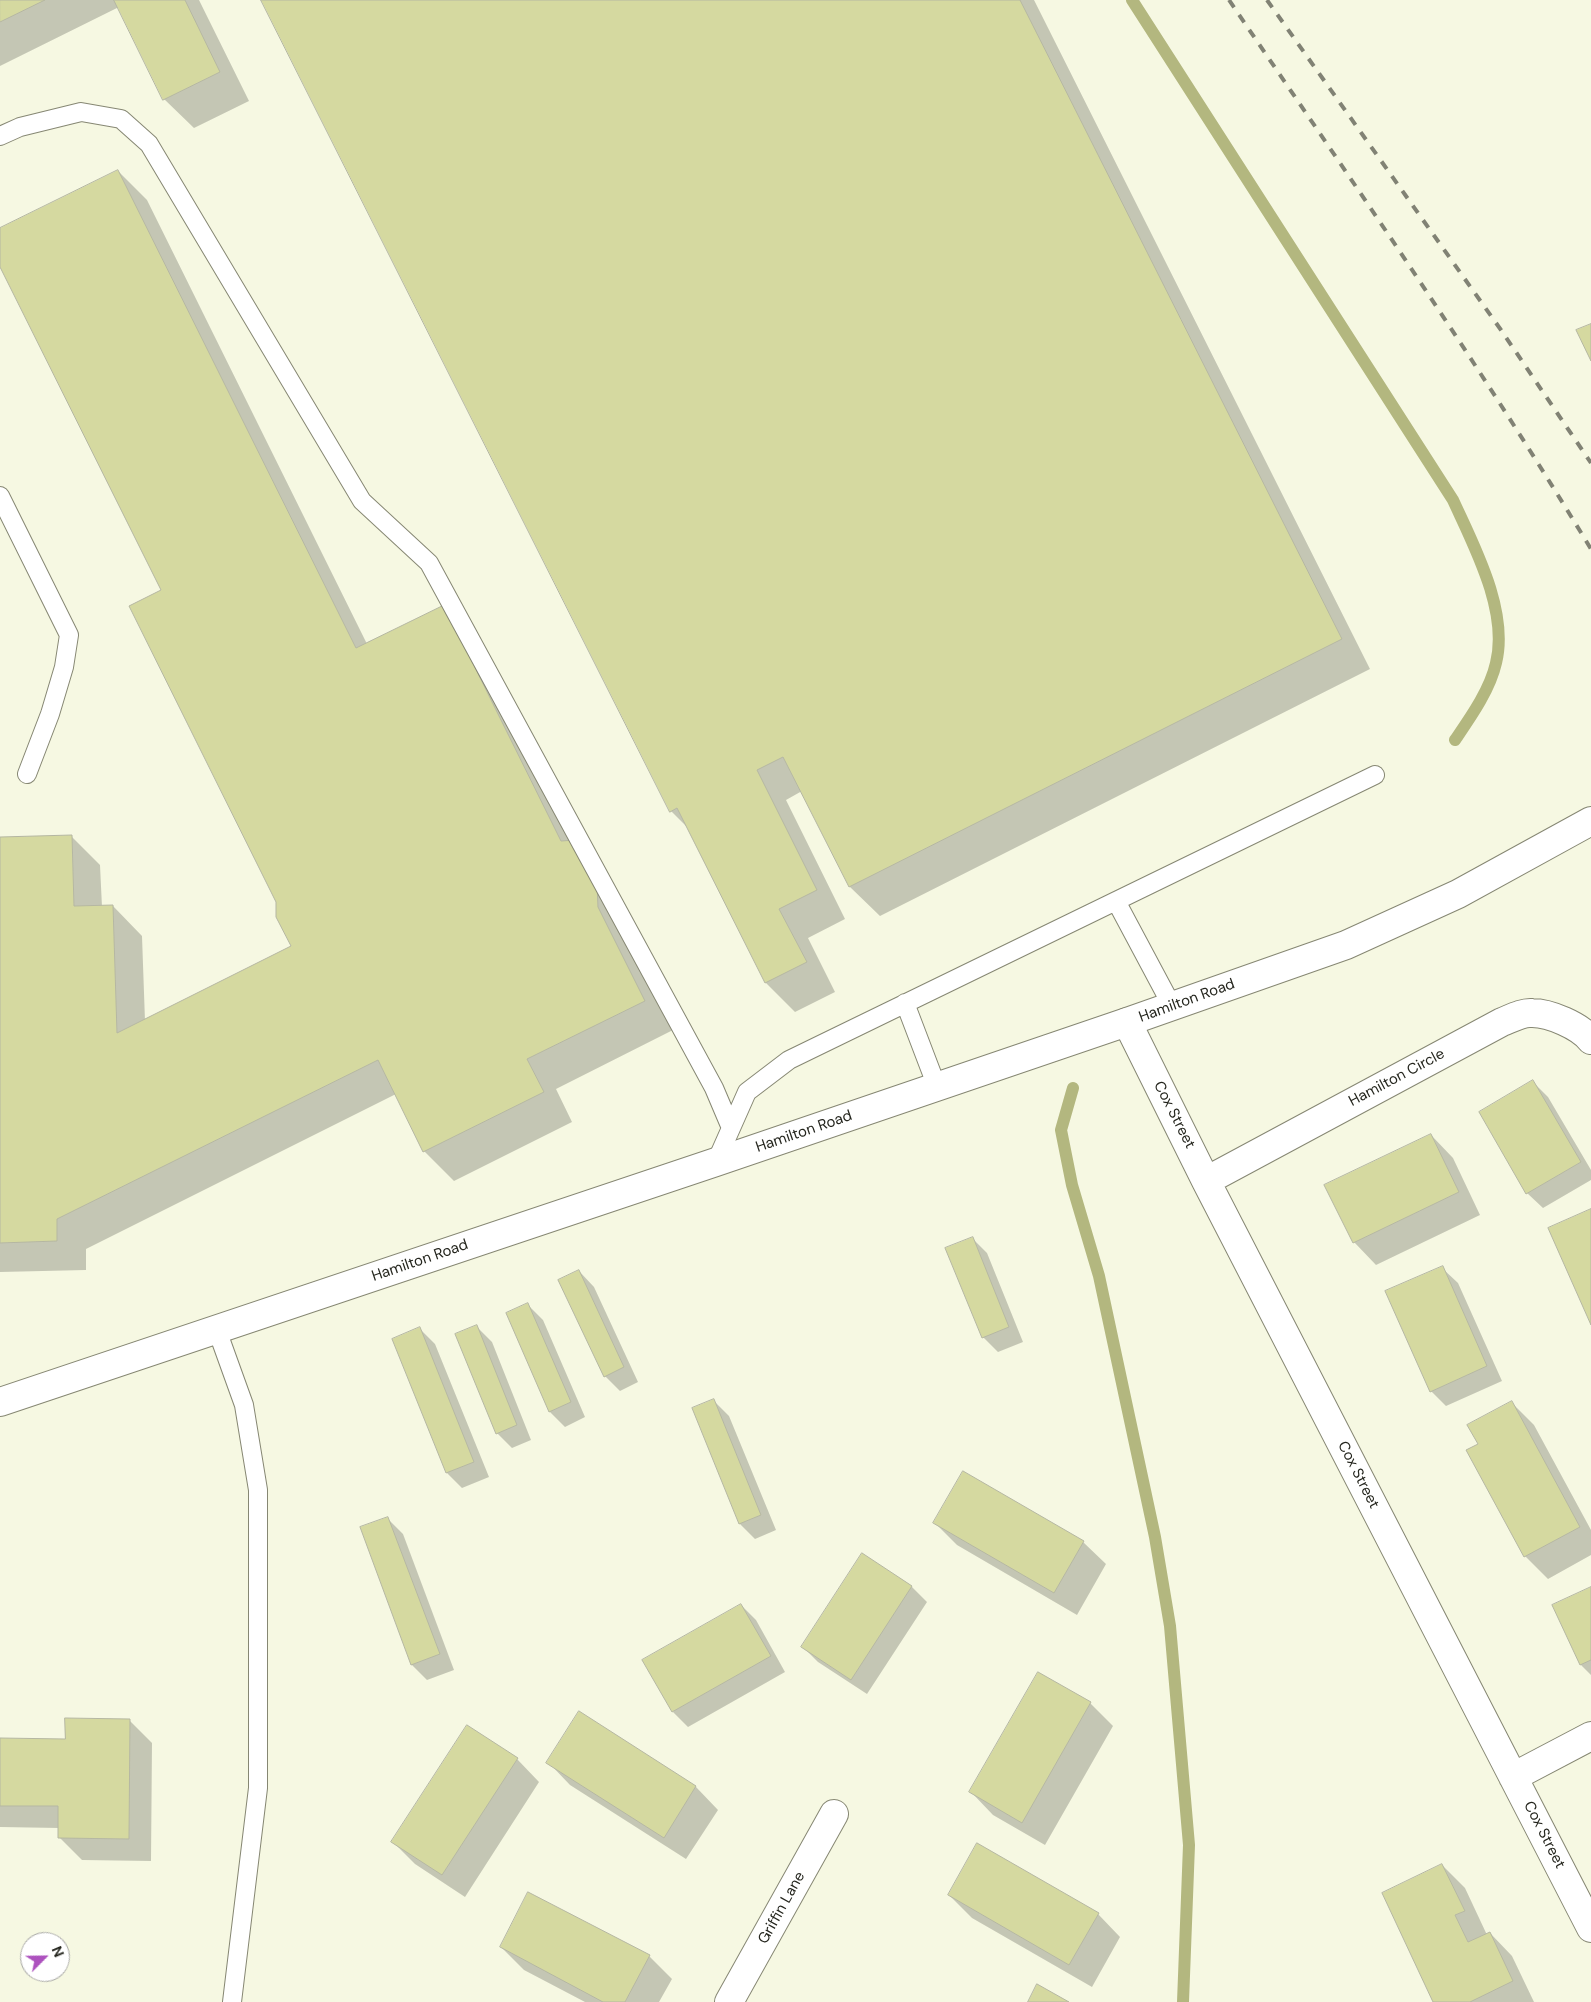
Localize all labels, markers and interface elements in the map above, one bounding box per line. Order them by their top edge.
street label: Hamilton Road [1137,975,1237,1027]
street label: Hamilton Circle [1346,1045,1448,1111]
street label: Cox Street [1149,1078,1199,1152]
street label: Hamilton Road [753,1107,855,1157]
street label: Hamilton Road [369,1236,471,1286]
street label: Cox Street [1333,1438,1383,1512]
street label: Cox Street [1519,1798,1569,1872]
street label: Griffin Lane [755,1869,809,1947]
north arrow [20,1932,70,1982]
text: N [48,1943,68,1960]

